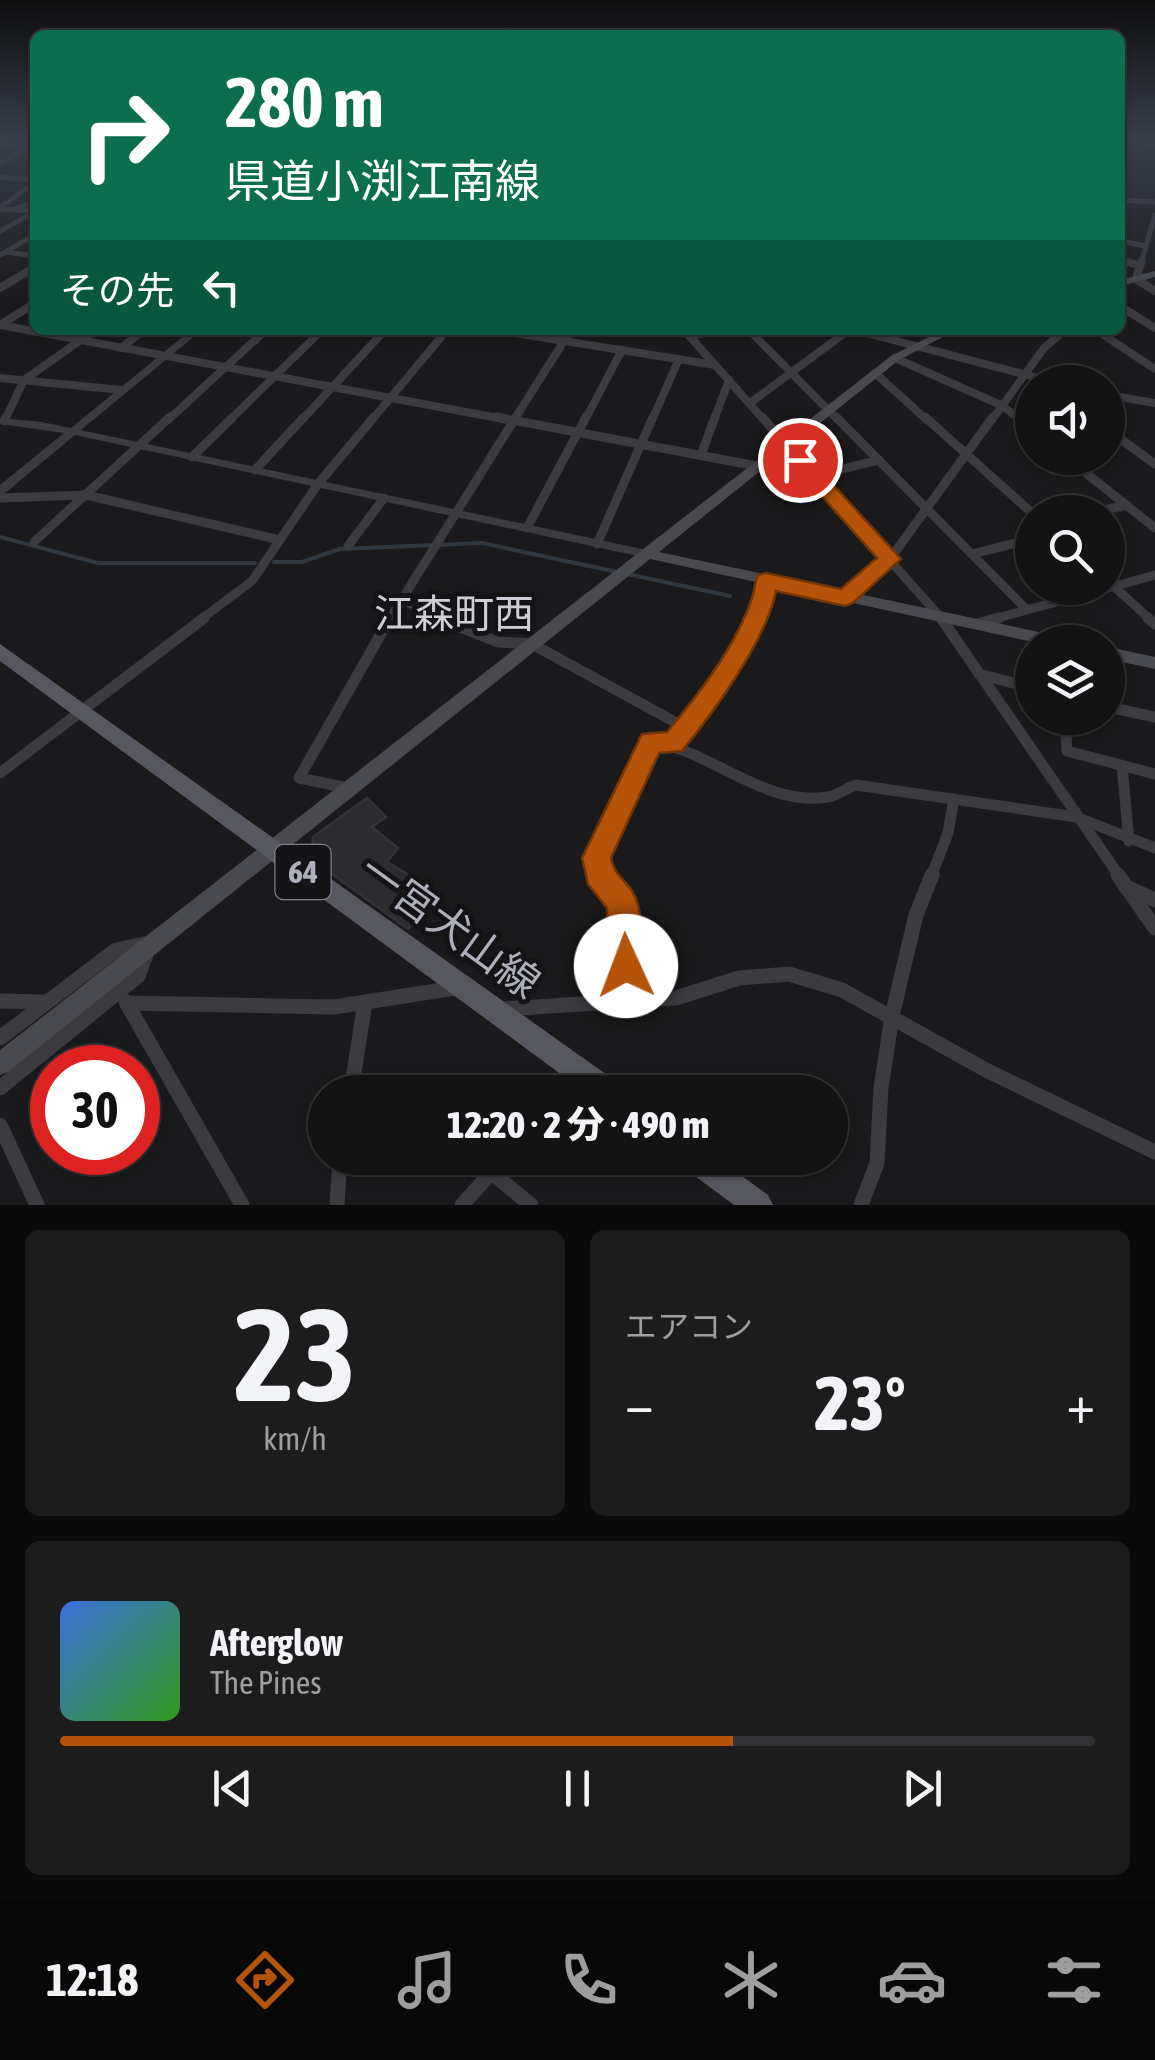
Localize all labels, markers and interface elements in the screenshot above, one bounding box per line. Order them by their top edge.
text: 280 m [225,62,384,142]
icon: right [60,70,190,200]
text: 県道小渕江南線 [225,155,540,207]
icon: left [194,260,249,315]
text: その先 [60,269,174,312]
map controls [1015,365,1125,735]
button: sound [1015,365,1125,475]
pin [758,418,843,503]
icon: arrive [773,433,828,488]
button: search [1015,495,1125,605]
district label: 江森町西 [374,591,534,636]
button: layers [1015,625,1125,735]
road number: 64 [276,845,330,899]
street label: 一宮犬山線 [351,845,549,1007]
position arrow [574,914,678,1018]
speed limit sign: 30 [30,1045,160,1175]
text: 12:20 · 2 分 · 490 m [447,1103,709,1146]
text: 23 [234,1280,356,1429]
text: エアコン [625,1308,753,1345]
text: 23° [814,1360,906,1446]
text: − [625,1372,654,1435]
text: + [1066,1372,1095,1435]
text: km/h [263,1420,327,1457]
text: Afterglow [210,1621,343,1664]
text: The Pines [210,1664,322,1701]
icon: previous [205,1761,260,1816]
icon: pause [550,1761,605,1816]
icon: next [895,1761,950,1816]
icon: directions [230,1945,300,2015]
icon: music [392,1945,462,2015]
icon: phone [554,1945,624,2015]
icon: climate [716,1945,786,2015]
icon: car [877,1945,947,2015]
icon: filters [1039,1945,1109,2015]
text: 12:18 [46,1954,139,2006]

